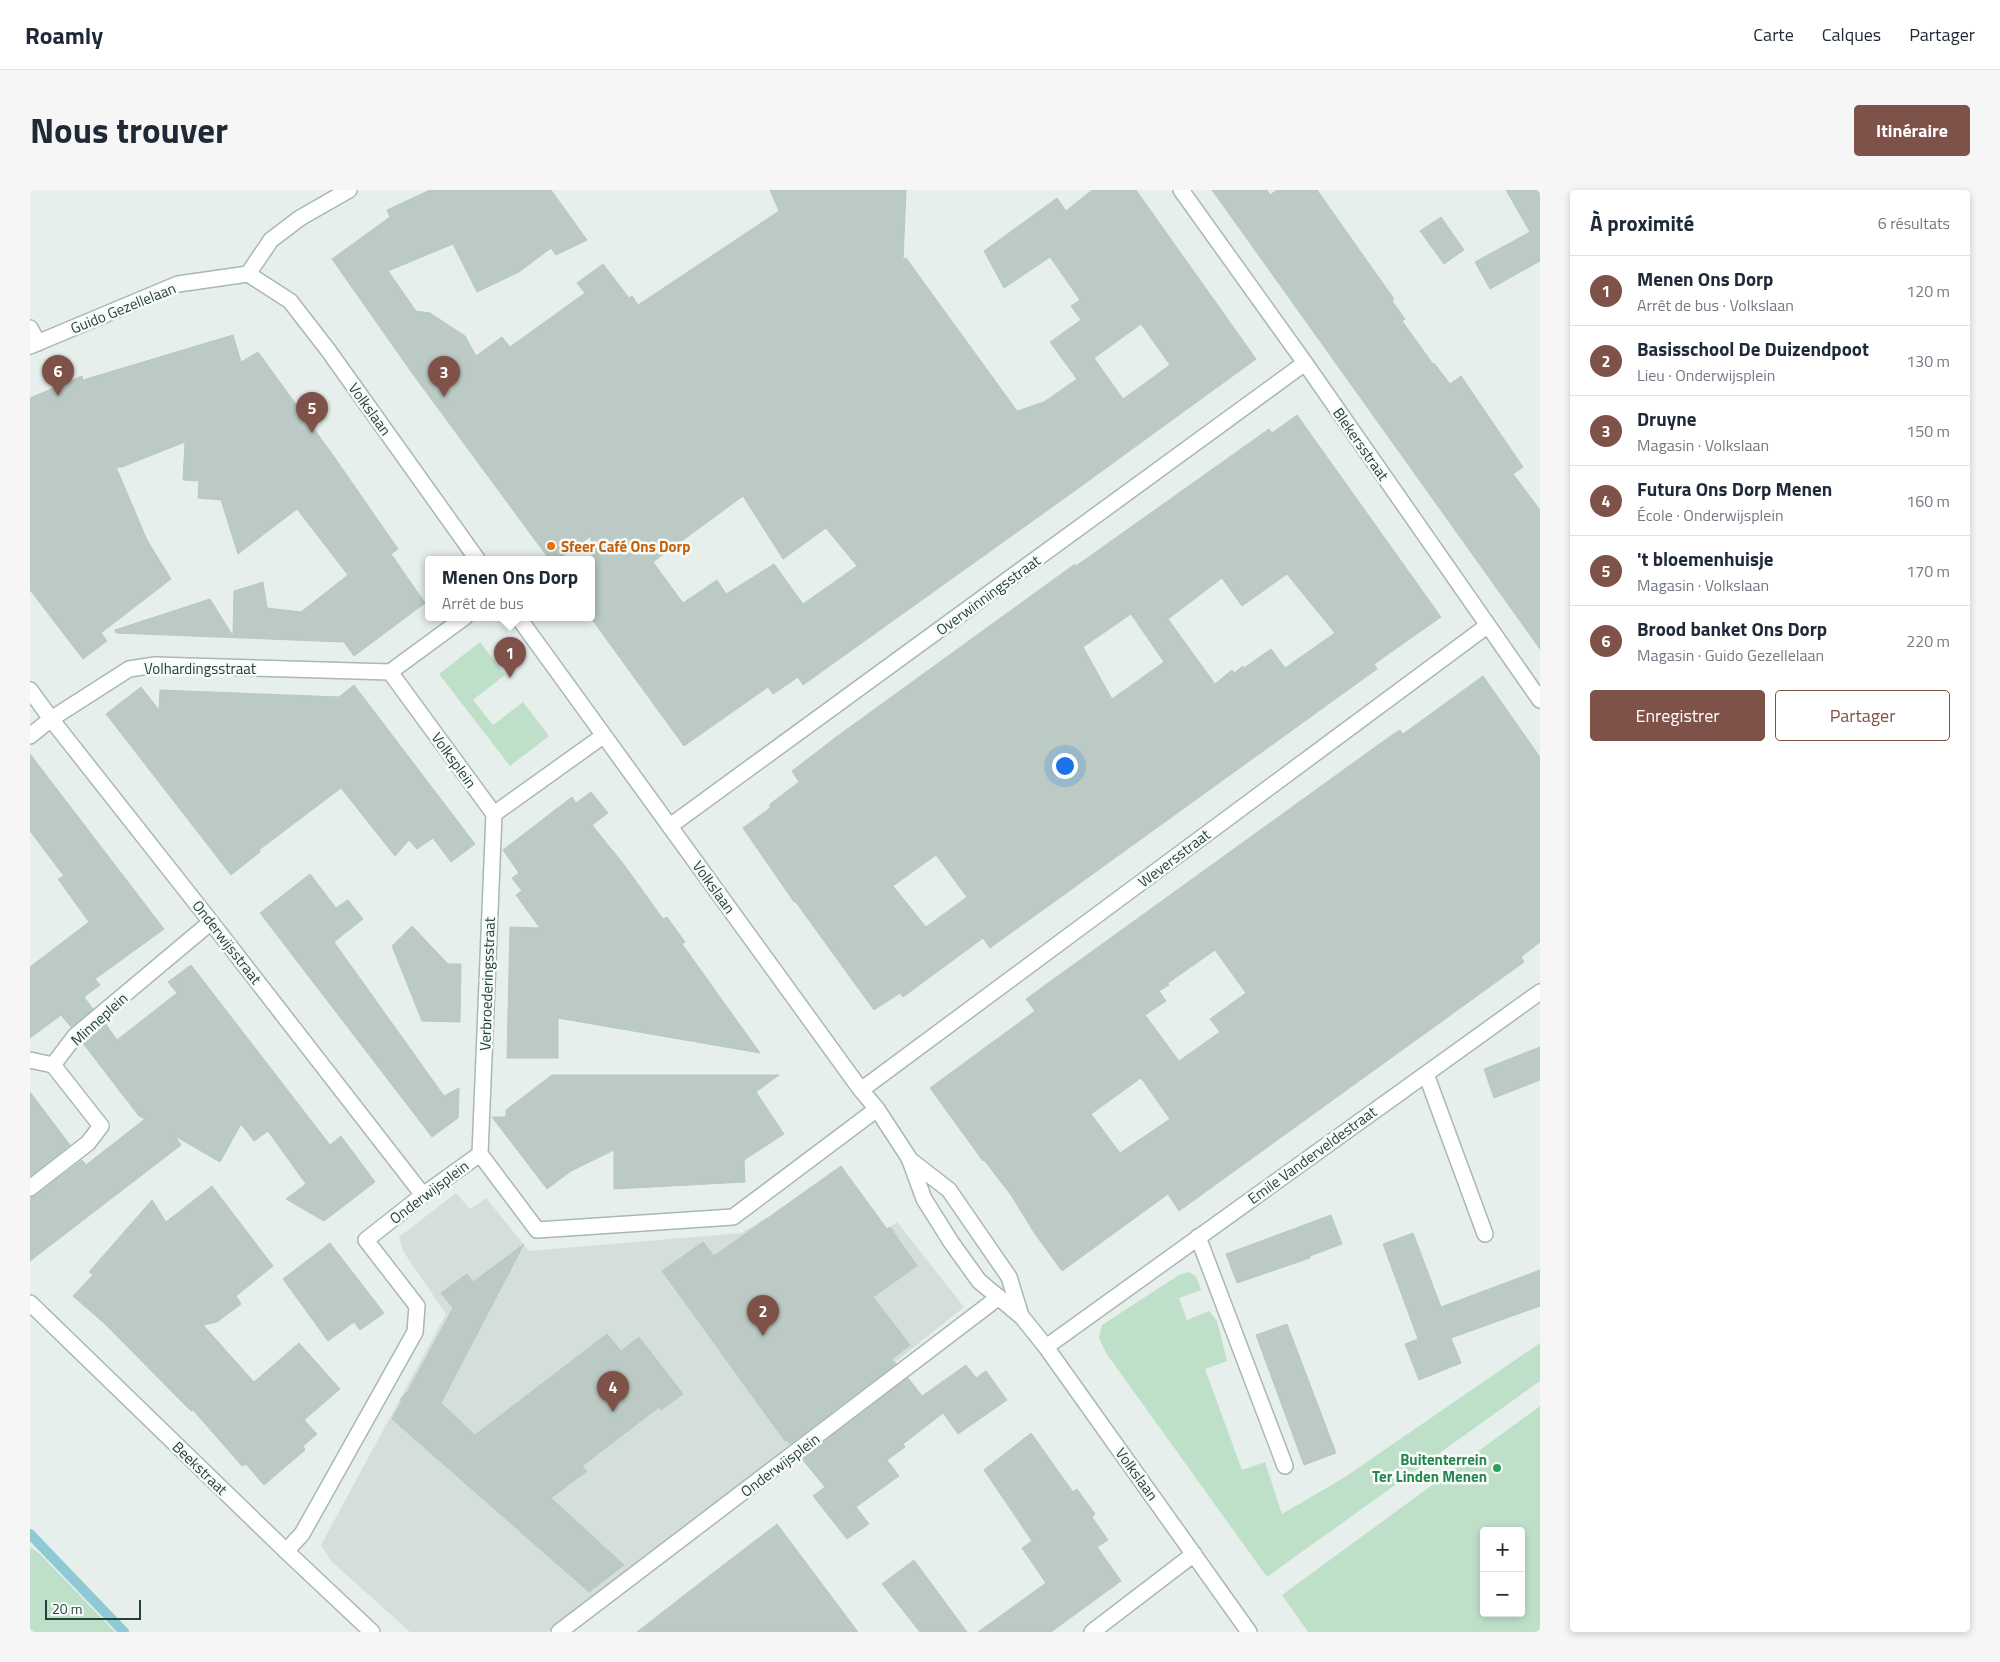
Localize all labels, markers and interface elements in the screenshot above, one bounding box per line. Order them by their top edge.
text: Roamly [25,17,103,53]
text: Carte [1753,21,1794,48]
text: Calques [1822,21,1881,48]
text: Partager [1909,21,1975,48]
text: Nous trouver [30,103,228,157]
button: Itinéraire [1854,105,1970,156]
text: À proximité [1590,207,1694,239]
text: 6 résultats [1878,211,1950,235]
text: Menen Ons Dorp [1637,264,1773,293]
street label: Guido Gezellelaan [67,276,179,340]
text: 1 [1602,279,1610,303]
text: 120 m [1906,279,1950,303]
text: Arrêt de bus · Volkslaan [1637,293,1794,317]
text: Basisschool De Duizendpoot [1637,334,1869,363]
text: 2 [1602,349,1610,373]
text: 130 m [1906,349,1950,373]
pin: 6 [42,355,74,396]
pin: 3 [428,356,460,397]
text: Lieu · Onderwijsplein [1637,363,1775,387]
street label: Volkslaan [343,378,397,440]
pin: 5 [296,392,328,433]
street label: Blekersstraat [1327,403,1395,486]
text: Druyne [1637,404,1696,433]
text: 3 [1602,419,1610,443]
text: 150 m [1906,419,1950,443]
text: Magasin · Volkslaan [1637,433,1769,457]
text: Futura Ons Dorp Menen [1637,474,1832,503]
text: 4 [1602,489,1610,513]
text: 160 m [1906,489,1950,513]
text: École · Onderwijsplein [1637,503,1784,527]
place label: Sfeer Café Ons Dorp [561,535,690,558]
marker: Sfeer Café Ons Dorp [545,540,557,552]
text: 't bloemenhuisje [1637,544,1774,573]
street label: Overwinningsstraat [931,549,1046,641]
popup [425,556,595,621]
text: 5 [1602,559,1610,583]
text: 170 m [1906,559,1950,583]
text: Menen Ons Dorp [442,562,578,591]
text: Magasin · Volkslaan [1637,573,1769,597]
text: Arrêt de bus [442,591,524,615]
text: Brood banket Ons Dorp [1637,614,1827,643]
text: 6 [1602,629,1610,653]
text: 220 m [1906,629,1950,653]
pin: 1 [494,637,526,678]
text: Magasin · Guido Gezellelaan [1637,643,1824,667]
street label: Volhardingsstraat [144,657,257,680]
button: Enregistrer [1590,690,1765,741]
button: Partager [1775,690,1950,741]
street label: Volksplein [426,727,482,793]
your location [1052,753,1078,779]
street label: Weversstraat [1133,823,1215,893]
street label: Volkslaan [687,856,741,918]
street label: Onderwijsstraat [187,895,268,990]
street label: Verbroederingsstraat [473,916,501,1051]
street label: Minneplein [65,987,133,1051]
street label: Emile Vanderveldestraat [1243,1100,1382,1210]
street label: Onderwijsplein [385,1155,473,1229]
pin: 2 [747,1295,779,1336]
pin: 4 [597,1371,629,1412]
street label: Onderwijsplein [736,1428,824,1502]
street label: Beekstraat [167,1436,233,1501]
street label: Volkslaan [1110,1443,1164,1505]
place label: Buitenterrein Ter Linden Menen [1372,1448,1487,1488]
marker: Buitenterrein Ter Linden Menen [1491,1462,1503,1474]
map controls [1480,1527,1525,1617]
button: + [1480,1527,1525,1572]
button: − [1480,1572,1525,1617]
scale bar [45,1597,141,1620]
text: 20 m [52,1598,82,1619]

